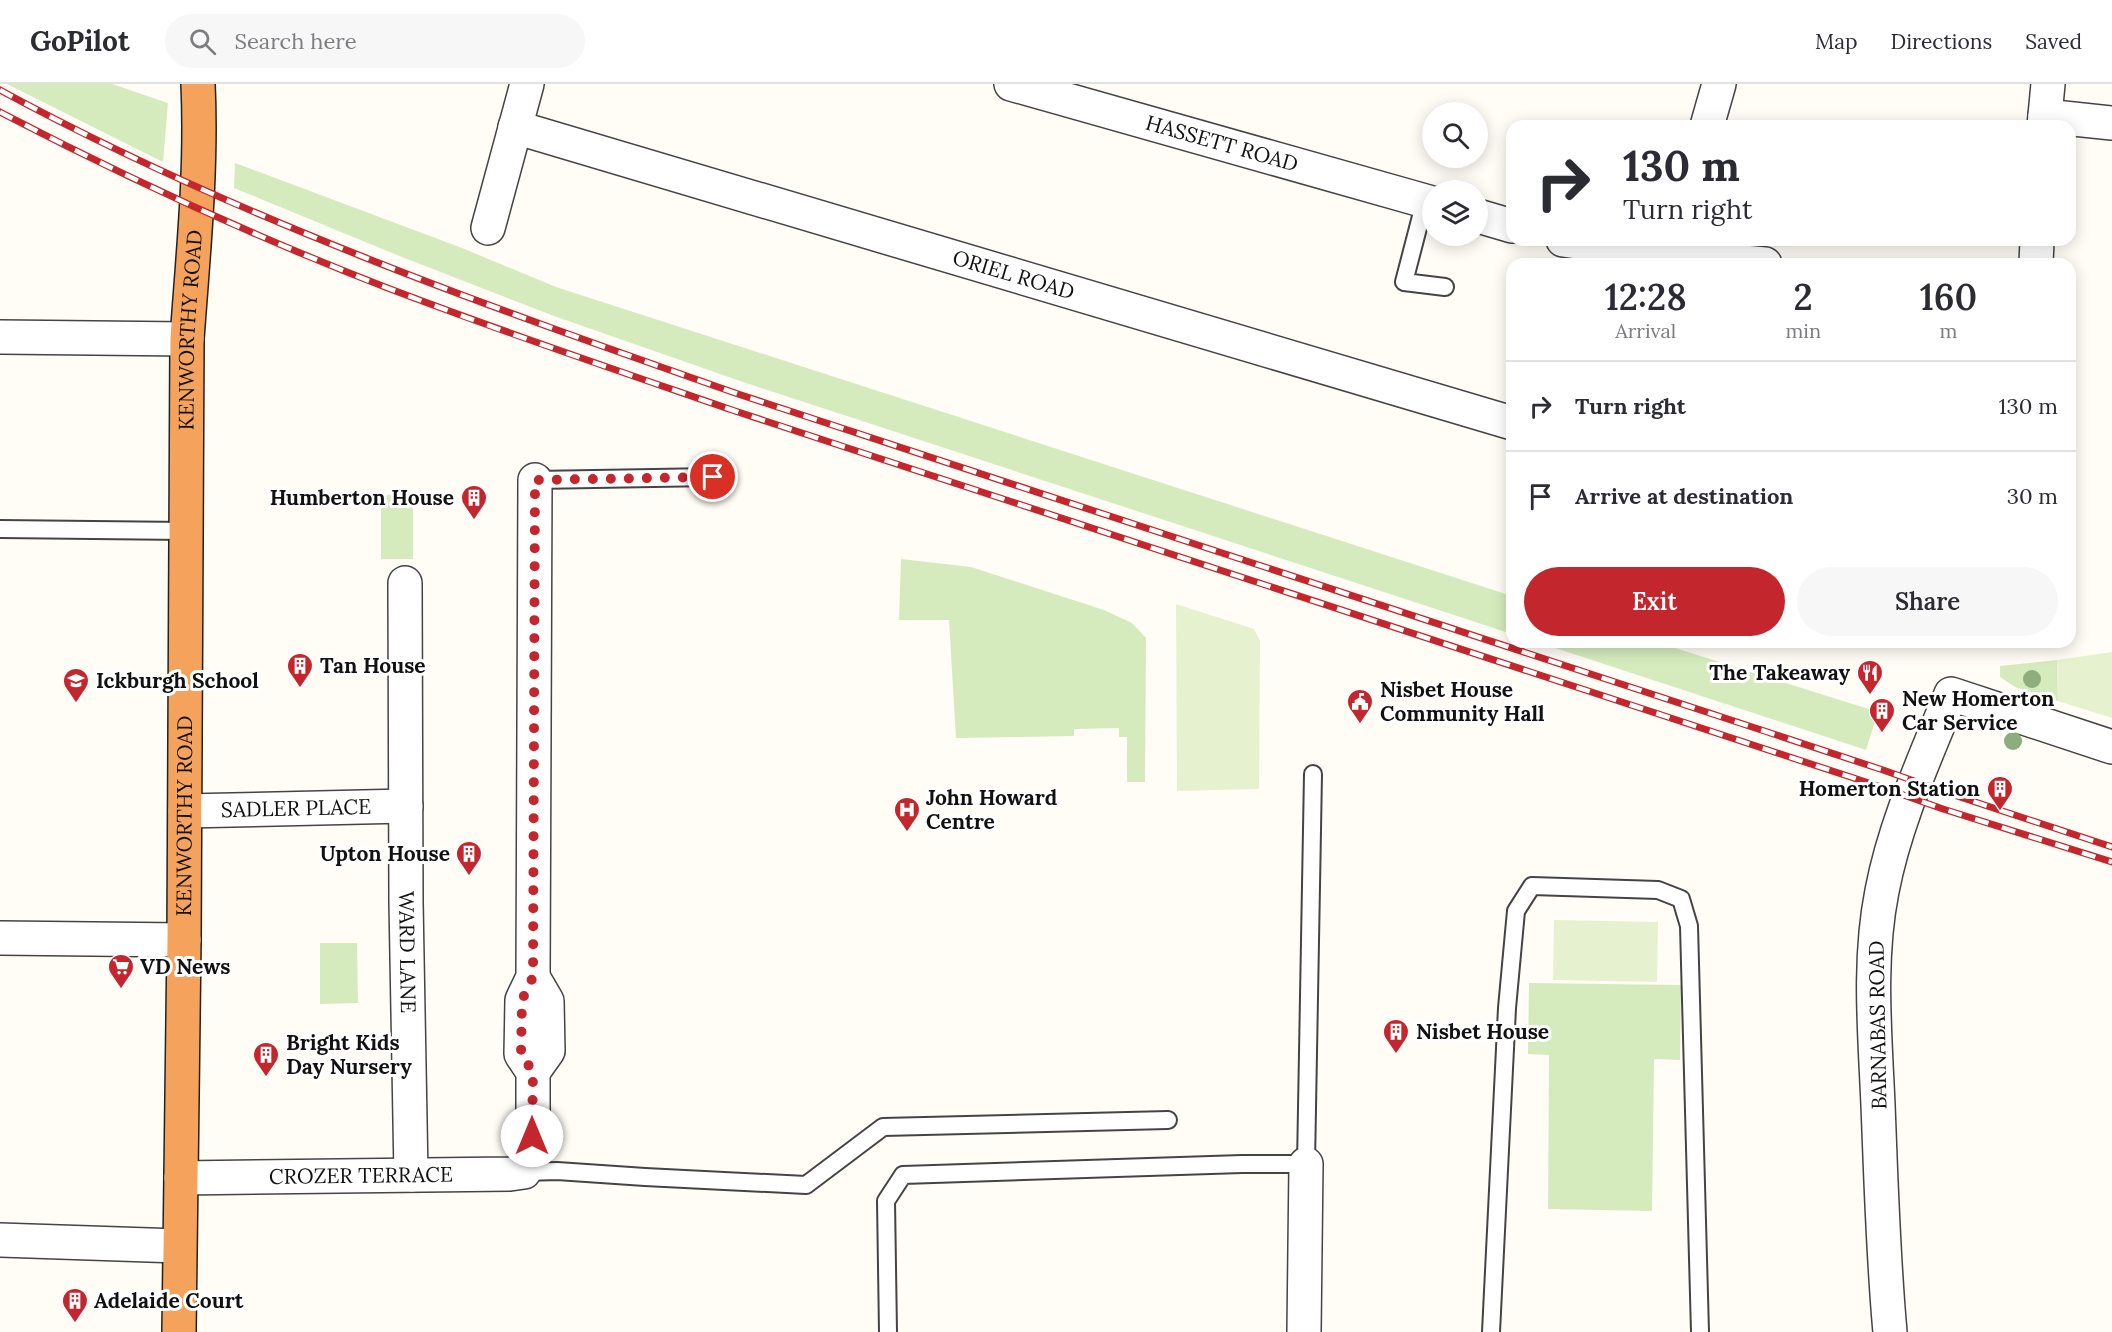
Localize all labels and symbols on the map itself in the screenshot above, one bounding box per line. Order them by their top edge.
street label: HASSETT ROAD [1143,109,1301,177]
street label: KENWORTHY ROAD [173,229,208,431]
street label: ORIEL ROAD [949,244,1078,305]
pin [687,451,738,502]
building icon: Humberton House [459,483,489,521]
place label: Humberton House [270,484,454,511]
building icon: Tan House [285,651,315,689]
place label: Tan House [320,652,426,679]
restaurant icon: The Takeaway [1855,658,1885,696]
place label: The Takeaway [1709,659,1850,686]
school or university icon: Ickburgh School [61,666,91,704]
place label: Ickburgh School [96,667,259,694]
place label: Nisbet House Community Hall [1380,676,1545,727]
place label: New Homerton Car Service [1902,685,2054,736]
public building icon: Nisbet House Community Hall [1345,687,1375,725]
building icon: New Homerton Car Service [1867,696,1897,734]
street label: KENWORTHY ROAD [170,716,198,917]
building icon: Homerton Station [1985,774,2015,812]
place label: Homerton Station [1799,775,1980,802]
place label: John Howard Centre [926,784,1057,835]
street label: SADLER PLACE [220,793,371,823]
hospital icon: John Howard Centre [892,795,922,833]
building icon: Upton House [454,839,484,877]
place label: Upton House [320,840,450,867]
street label: WARD LANE [393,891,422,1013]
street label: BARNABAS ROAD [1863,940,1892,1110]
supermarket icon: VD News [106,952,136,990]
place label: VD News [140,953,231,980]
building icon: Nisbet House [1381,1017,1411,1055]
place label: Nisbet House [1416,1018,1549,1045]
place label: Bright Kids Day Nursery [286,1029,412,1080]
building icon: Bright Kids Day Nursery [251,1040,281,1078]
position arrow [500,1104,564,1168]
street label: CROZER TERRACE [269,1161,453,1190]
building icon: Adelaide Court [60,1286,90,1324]
place label: Adelaide Court [94,1287,244,1314]

